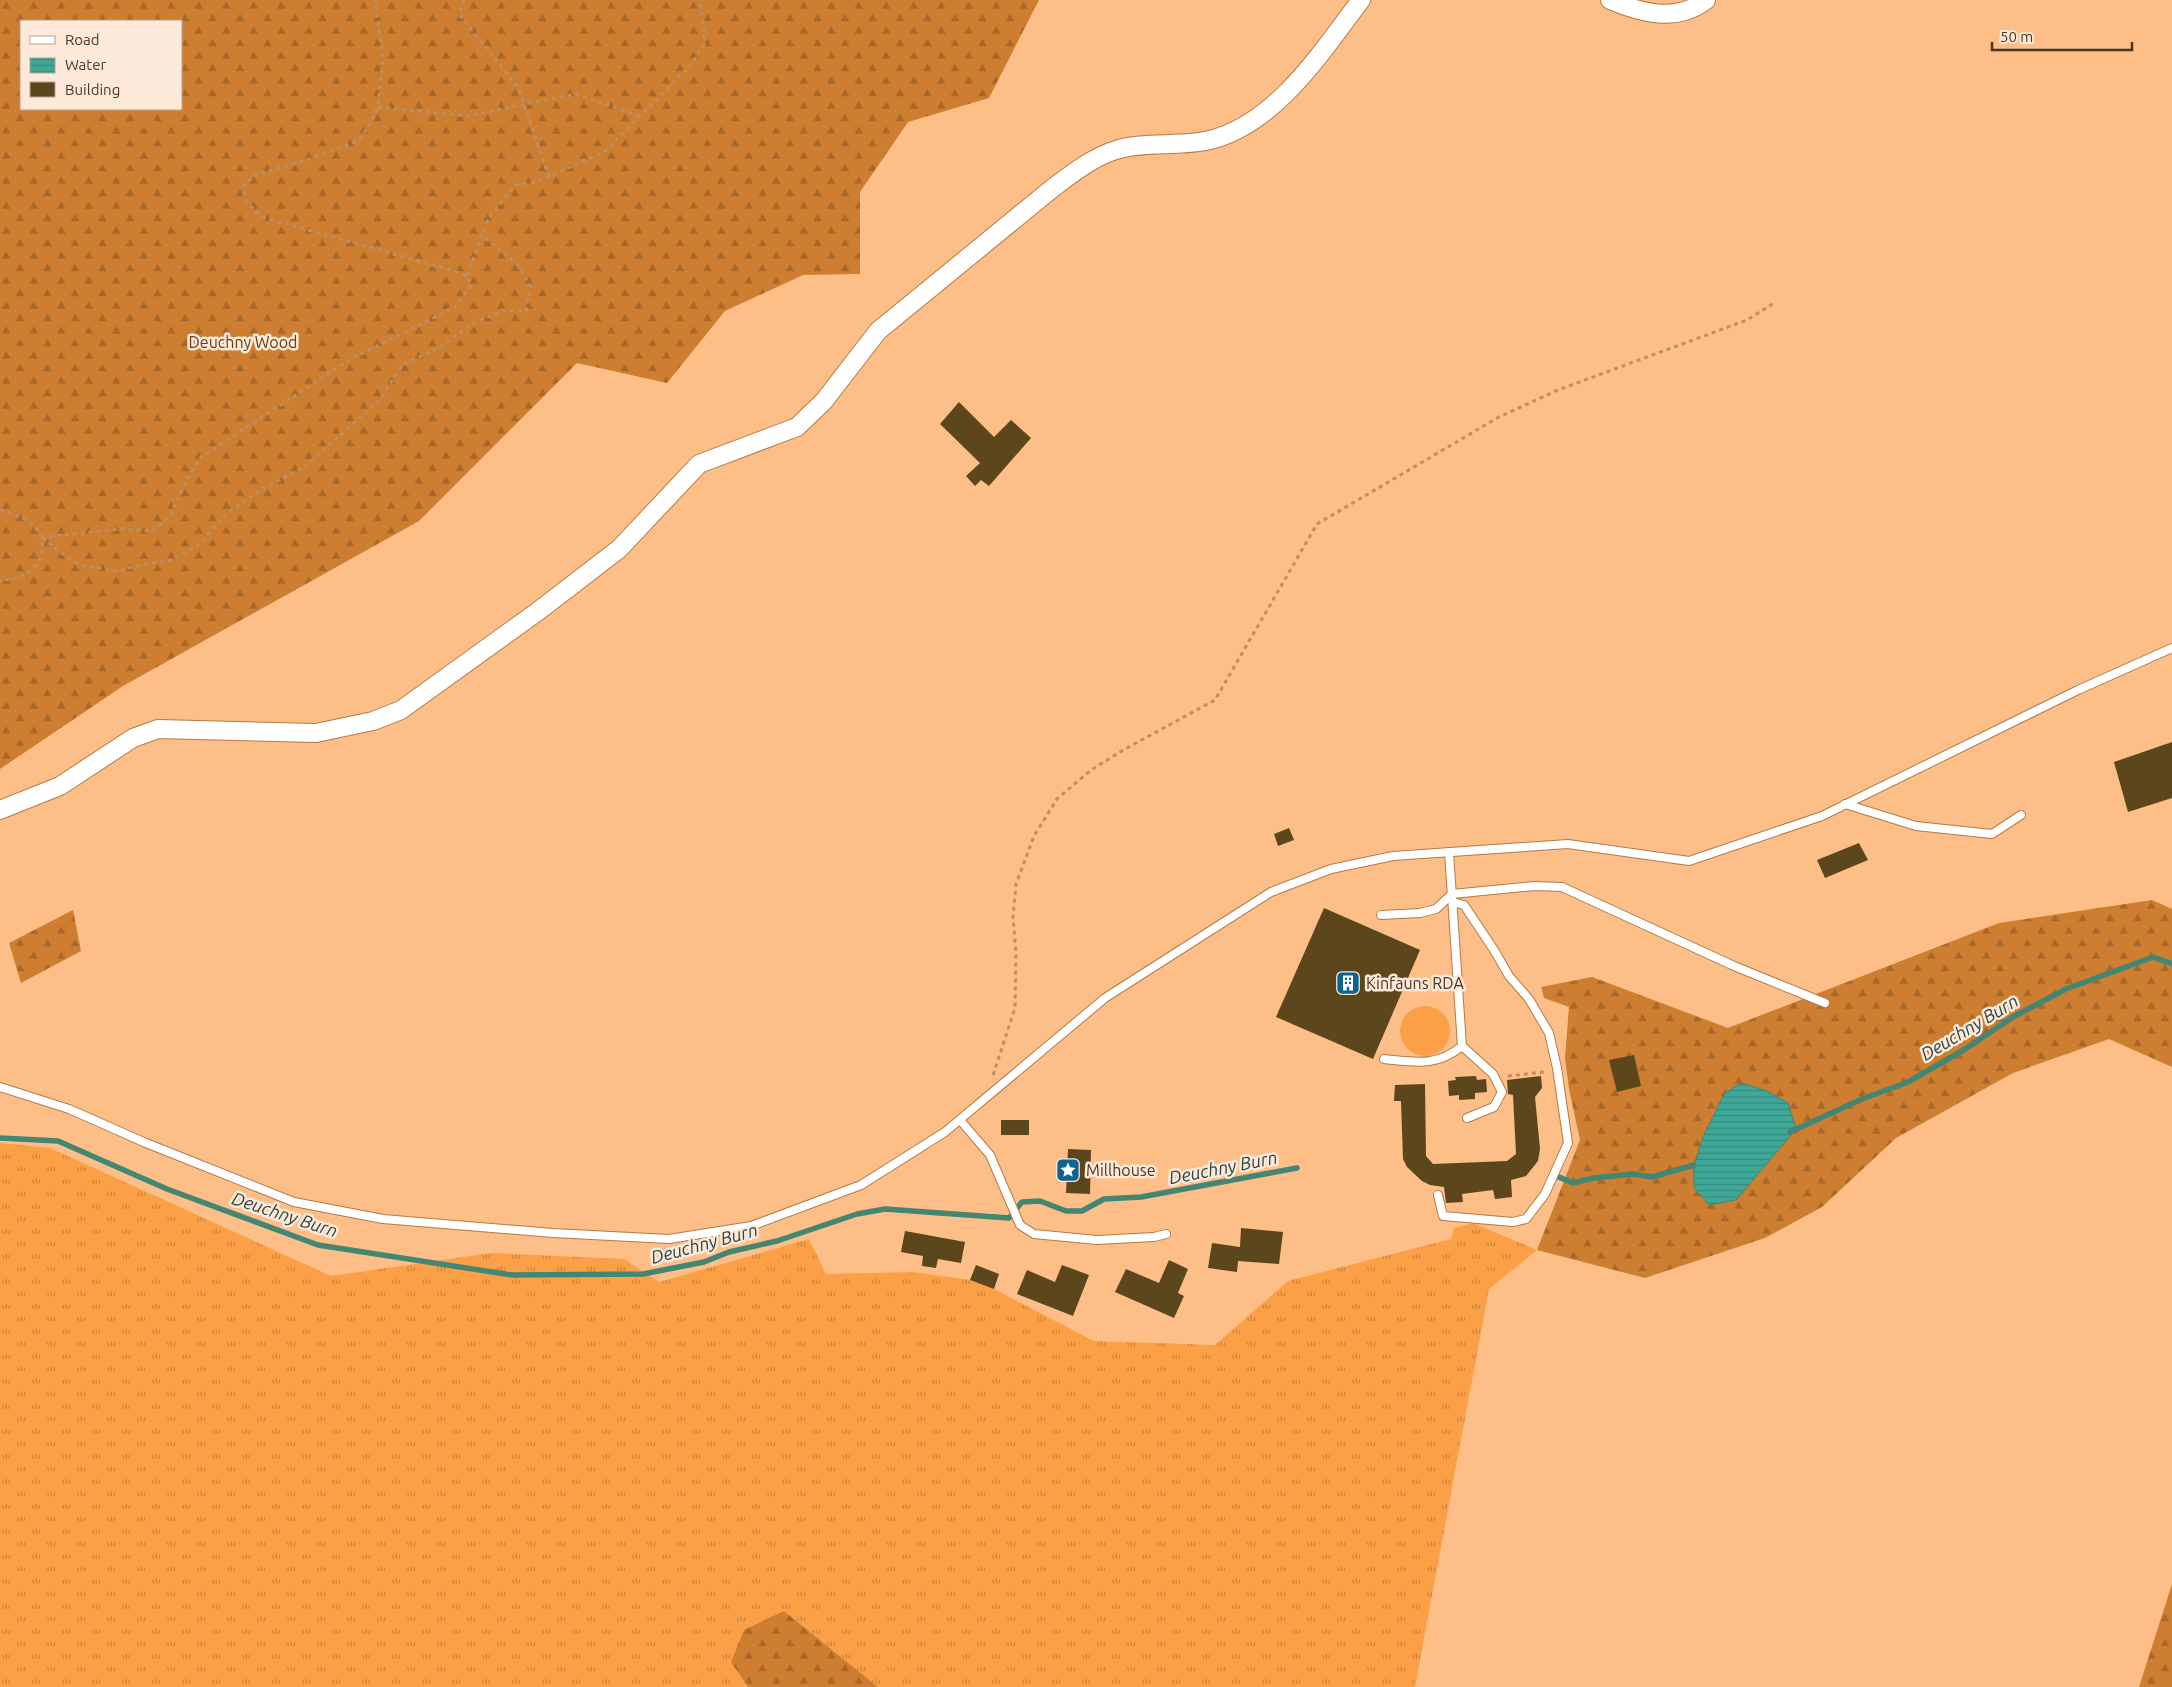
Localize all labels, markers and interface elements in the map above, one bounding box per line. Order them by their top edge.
legend [20,20,182,110]
scale bar [1992,20,2132,52]
text: 50 m [2000,28,2033,45]
text: Road [65,31,100,48]
text: Water [65,56,106,73]
text: Building [65,81,120,98]
park label: Deuchny Wood [189,333,297,351]
building icon: Kinfauns RDA [1335,970,1361,996]
place label: Kinfauns RDA [1366,974,1464,992]
water label: Deuchny Burn [1917,990,2021,1064]
water label: Deuchny Burn [1167,1147,1279,1187]
place icon: Millhouse [1055,1157,1081,1183]
place label: Millhouse [1086,1161,1156,1179]
water label: Deuchny Burn [230,1187,340,1241]
water label: Deuchny Burn [648,1219,760,1267]

